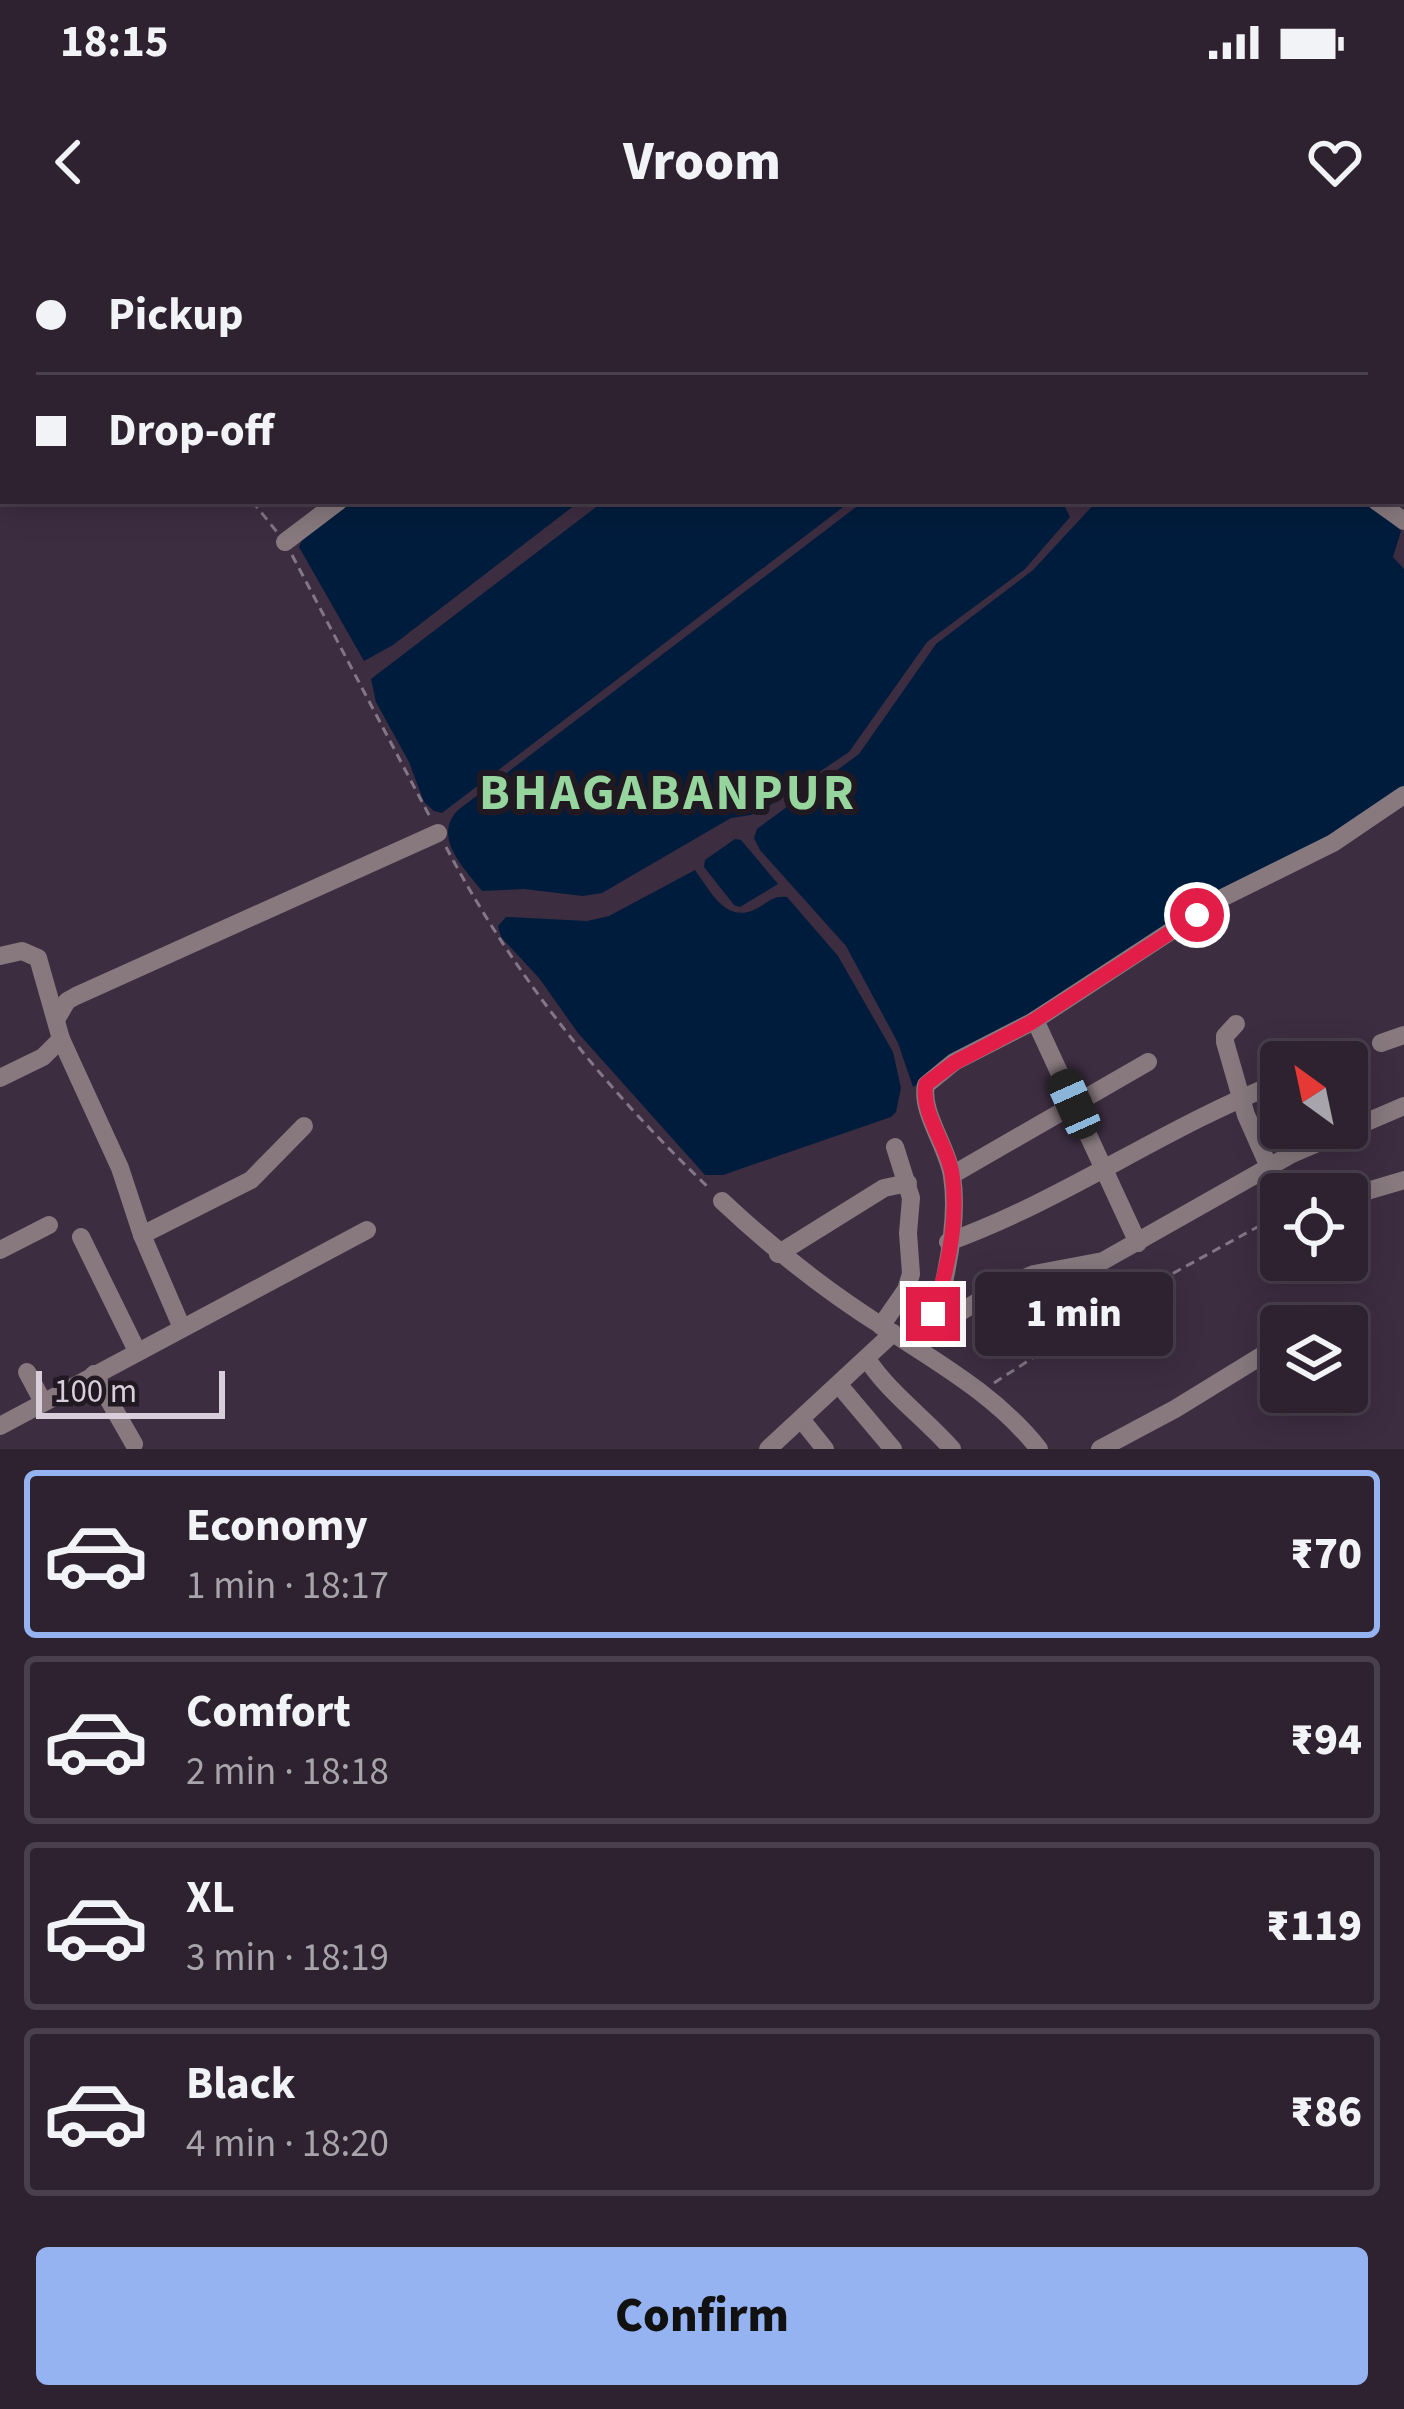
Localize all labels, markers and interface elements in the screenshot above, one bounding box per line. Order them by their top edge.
text: 18:15 [60,10,169,74]
text: Vroom [623,124,781,201]
icon: back [36,129,102,195]
icon: heart [1302,129,1368,195]
text: Pickup [108,283,244,347]
text: Drop-off [108,399,274,463]
district label: BHAGABANPUR [479,757,857,829]
route start [1170,888,1224,942]
north arrow [1260,1041,1368,1149]
map controls [1260,1041,1368,1413]
car [1043,1064,1105,1144]
button: locate [1260,1173,1368,1281]
callout: 1 min [975,1272,1173,1356]
text: 1 min [1026,1286,1122,1342]
route end [906,1287,960,1341]
button: layers [1260,1305,1368,1413]
scale bar [36,1365,225,1418]
text: 100 m [54,1368,137,1415]
text: Economy [186,1494,368,1558]
icon: car [42,1500,150,1608]
text: ₹70 [1290,1522,1362,1586]
text: 1 min · 18:17 [186,1558,389,1614]
text: Comfort [186,1680,351,1744]
icon: car [42,1686,150,1794]
text: ₹94 [1290,1708,1362,1772]
text: 2 min · 18:18 [186,1744,389,1800]
text: XL [186,1866,235,1930]
icon: car [42,1872,150,1980]
text: ₹119 [1266,1894,1362,1958]
text: 3 min · 18:19 [186,1930,389,1986]
text: Black [186,2052,296,2116]
icon: car [42,2058,150,2166]
text: ₹86 [1290,2080,1362,2144]
text: 4 min · 18:20 [186,2116,389,2172]
button: Confirm [36,2247,1368,2385]

